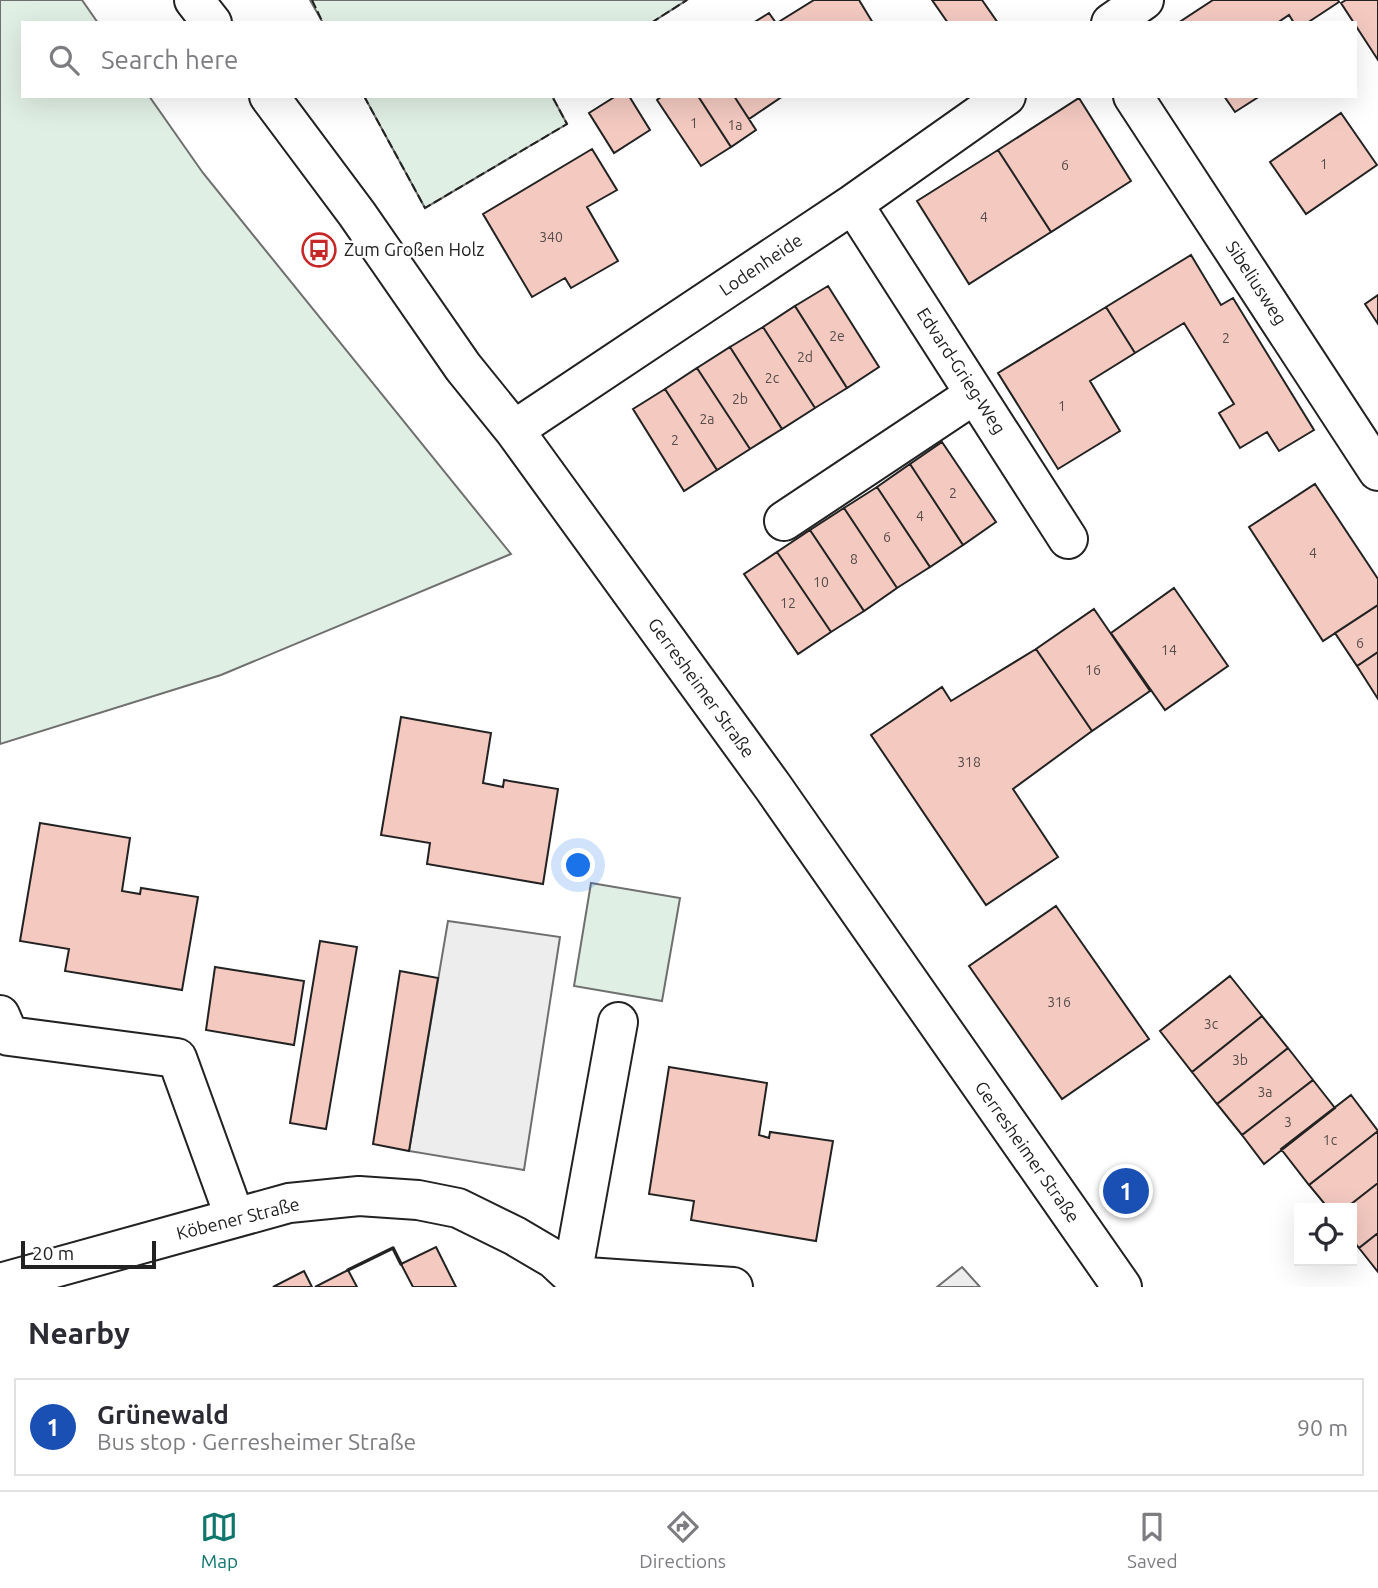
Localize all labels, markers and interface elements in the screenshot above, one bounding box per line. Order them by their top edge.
search box [21,21,1357,98]
icon: search [45,41,83,79]
text: Search here [101,45,238,74]
house number: 1 [690,115,698,131]
house number: 1a [727,117,743,133]
house number: 1 [1320,156,1328,172]
house number: 6 [1061,157,1069,173]
house number: 4 [980,209,988,225]
house number: 340 [539,229,563,245]
street label: Lodenheide [715,229,806,299]
bus stop icon: Zum Großen Holz [300,231,338,269]
street label: Sibeliusweg [1222,237,1291,328]
place label: Zum Großen Holz [344,239,485,259]
street label: Edvard-Grieg-Weg [914,304,1010,437]
house number: 2e [829,328,845,344]
house number: 2 [1222,330,1230,346]
house number: 2d [797,349,813,365]
house number: 2c [765,370,780,386]
house number: 2b [732,391,748,407]
house number: 1 [1058,398,1066,414]
house number: 2a [699,411,715,427]
house number: 2 [671,432,679,448]
house number: 2 [949,485,957,501]
house number: 4 [916,508,924,524]
house number: 6 [883,529,891,545]
house number: 4 [1309,545,1317,561]
house number: 8 [850,551,858,567]
house number: 10 [813,574,829,590]
house number: 12 [780,595,796,611]
street label: Gerresheimer Straße [644,614,759,761]
house number: 6 [1356,635,1364,651]
house number: 14 [1161,642,1177,658]
house number: 16 [1085,662,1101,678]
house number: 318 [957,754,981,770]
your location [561,848,595,882]
house number: 316 [1047,994,1071,1010]
house number: 3c [1204,1016,1219,1032]
house number: 3b [1232,1052,1248,1068]
street label: Gerresheimer Straße [972,1077,1084,1226]
house number: 3a [1257,1084,1273,1100]
house number: 3 [1284,1114,1292,1130]
house number: 1c [1323,1132,1338,1148]
pin: 1 [1103,1165,1149,1217]
street label: Köbener Straße [174,1193,301,1243]
map controls [1294,1203,1357,1266]
button: locate [1294,1203,1357,1266]
scale bar [21,1238,156,1270]
text: 20 m [32,1242,74,1264]
text: Nearby [28,1316,130,1350]
text: Grünewald [97,1400,229,1429]
text: 1 [47,1415,59,1440]
text: 90 m [1297,1415,1348,1440]
text: Bus stop · Gerresheimer Straße [97,1429,416,1454]
tab: Map [200,1508,238,1572]
tab: Directions [639,1508,726,1572]
tab: Saved [1127,1508,1178,1572]

